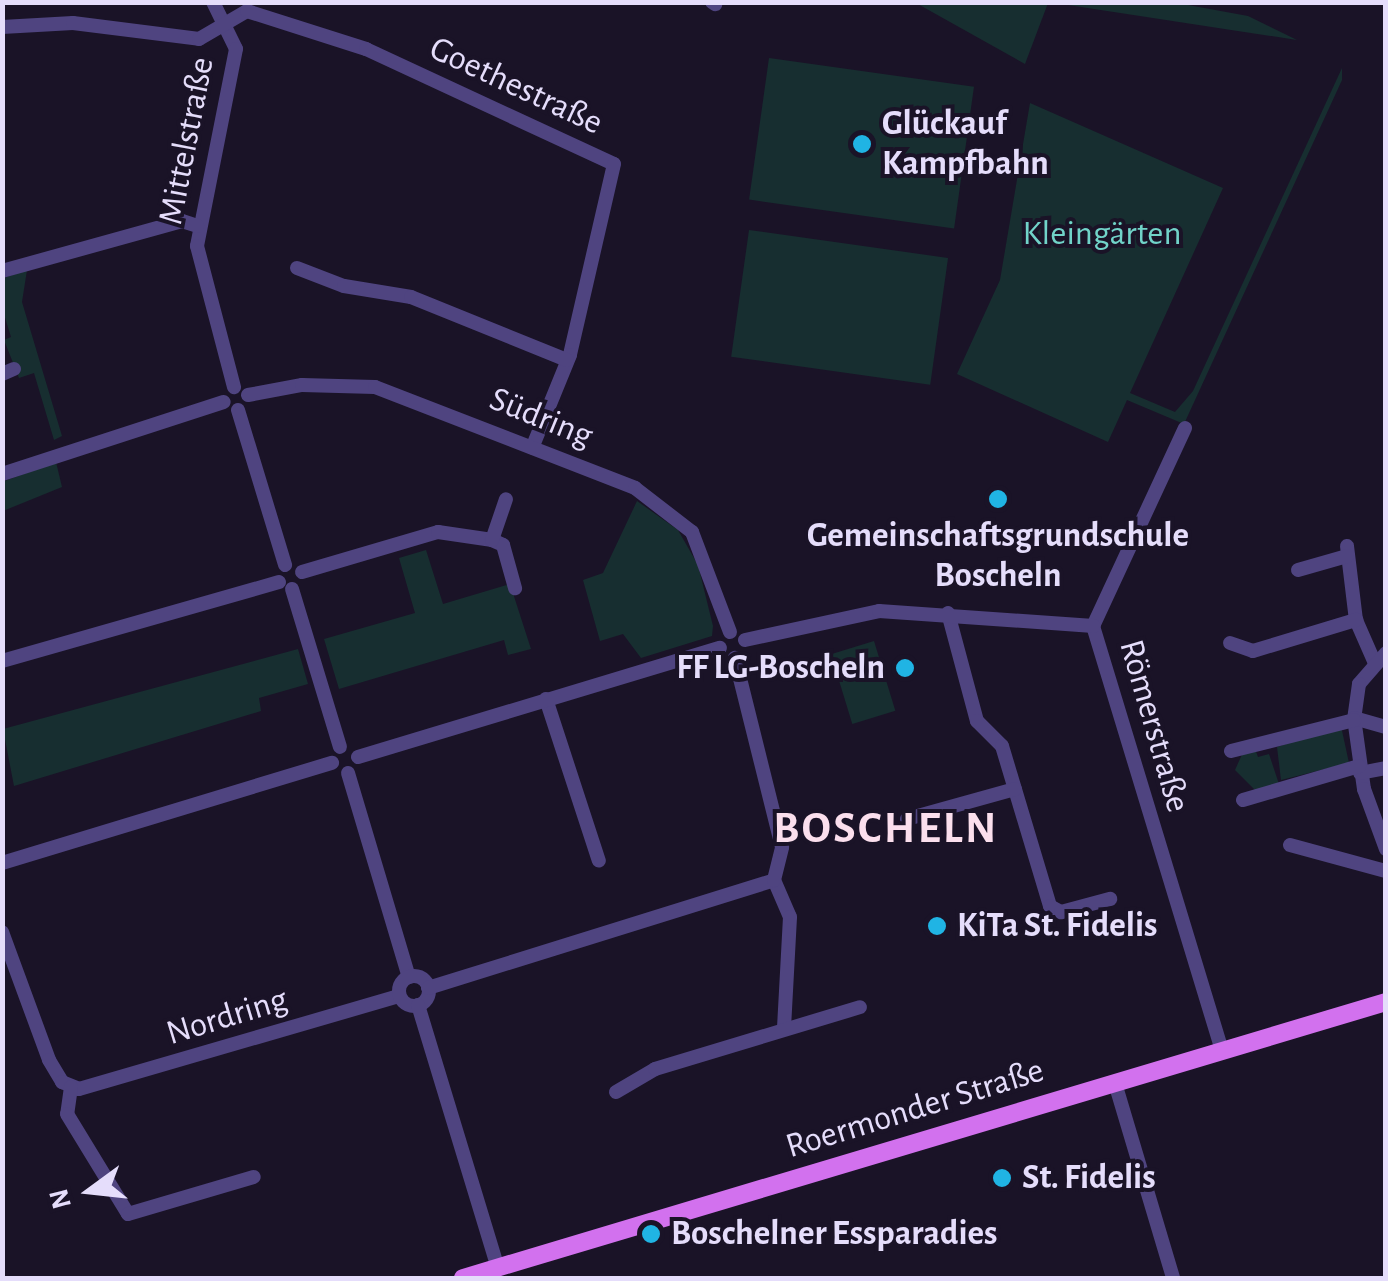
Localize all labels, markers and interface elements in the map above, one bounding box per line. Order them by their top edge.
street label: Goethestraße [423,28,609,144]
street label: Mittelstraße [150,54,224,228]
place label: Glückauf Kampfbahn [882,103,1049,185]
marker: Glückauf Kampfbahn [851,133,873,155]
park label: Kleingärten [1022,213,1182,255]
street label: Südring [483,378,599,458]
marker: Gemeinschaftsgrundschule Boscheln [987,488,1009,510]
place label: Gemeinschaftsgrundschule Boscheln [807,515,1189,597]
street label: Römerstraße [1109,635,1199,817]
place label: FF LG-Boscheln [676,647,885,689]
marker: FF LG-Boscheln [894,657,916,679]
district label: BOSCHELN [773,802,999,856]
place label: KiTa St. Fidelis [957,905,1158,947]
marker: KiTa St. Fidelis [926,915,948,937]
street label: Nordring [161,979,293,1055]
street label: Roermonder Straße [781,1050,1049,1168]
north arrow [40,1141,140,1241]
place label: St. Fidelis [1022,1157,1156,1199]
marker: St. Fidelis [991,1167,1013,1189]
text: N [45,1186,77,1212]
place label: Boschelner Essparadies [671,1213,997,1255]
marker: Boschelner Essparadies [640,1223,662,1245]

